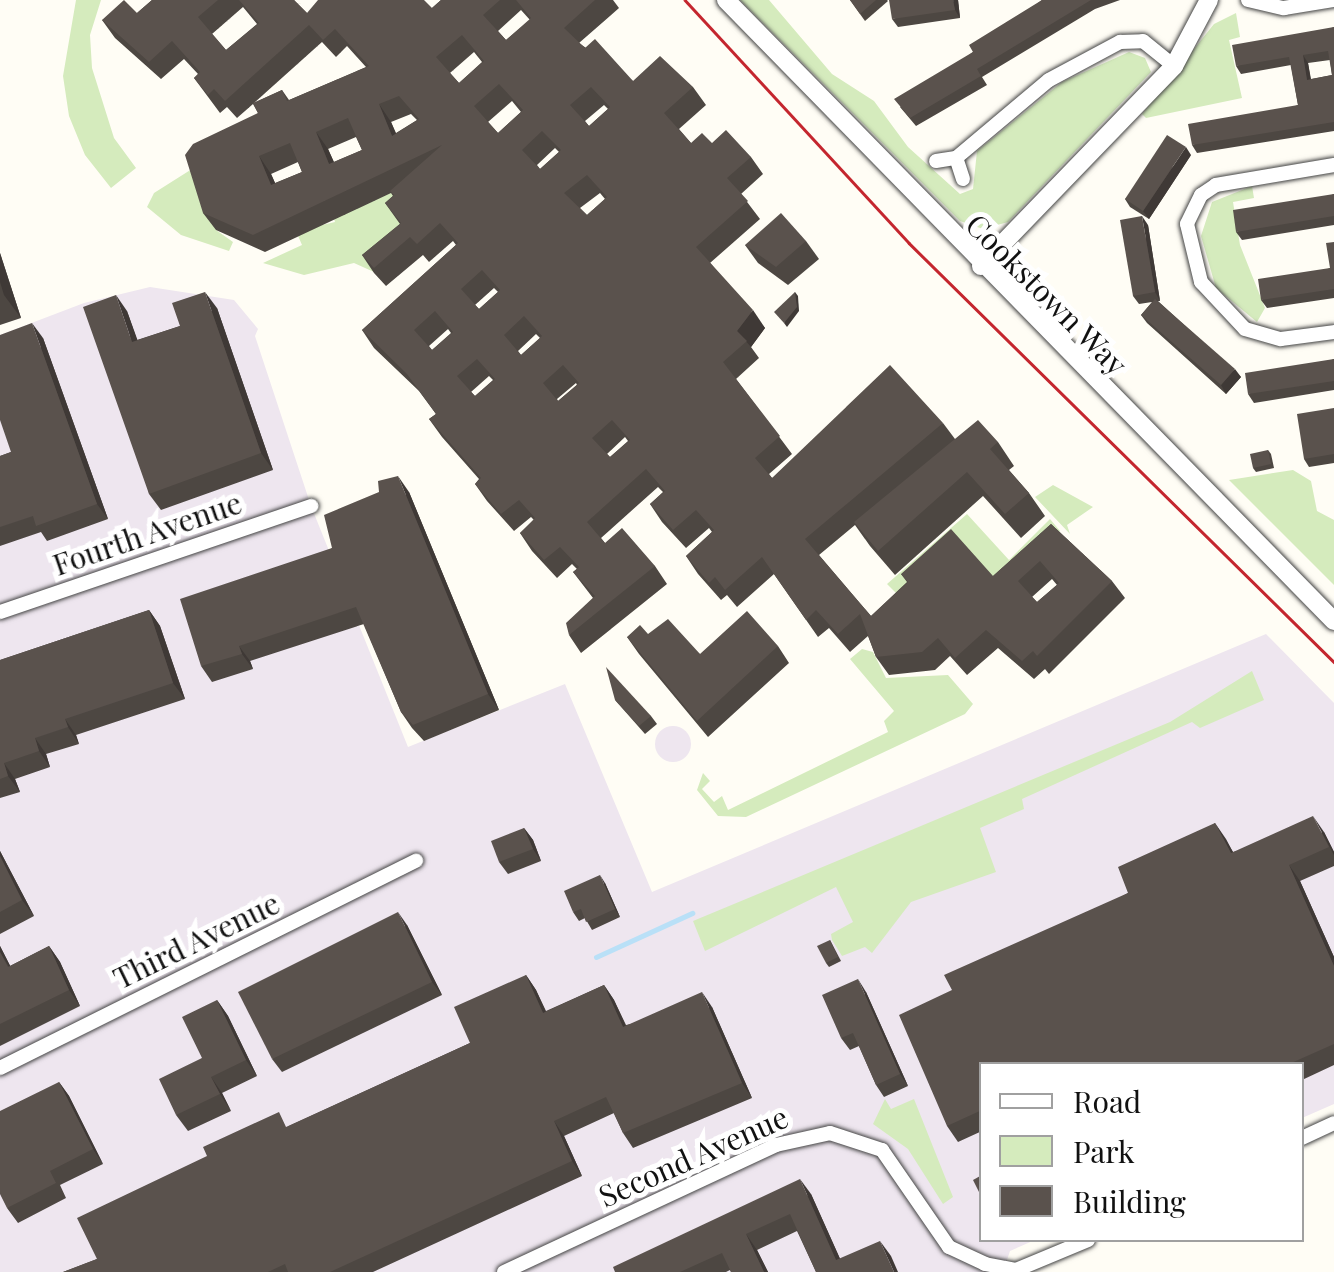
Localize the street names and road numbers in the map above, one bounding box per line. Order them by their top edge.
street label: Cookstown Way [959,206,1135,382]
street label: Fourth Avenue [47,484,247,582]
street label: Third Avenue [107,884,285,996]
street label: Second Avenue [592,1098,794,1214]

